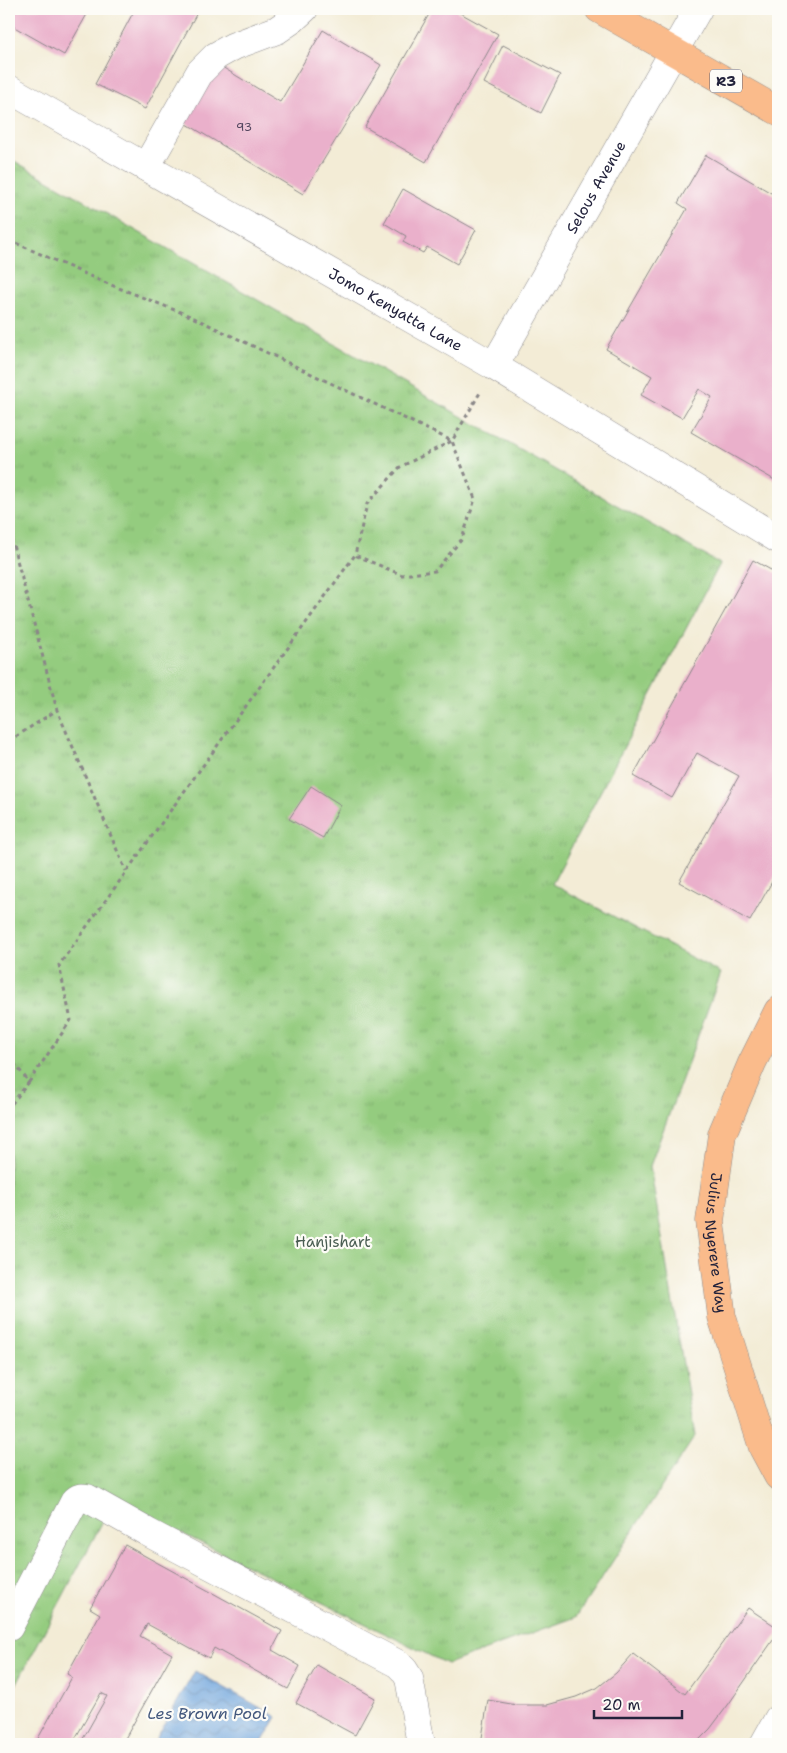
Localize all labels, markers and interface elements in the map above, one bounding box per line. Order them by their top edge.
road number: R3 [710,70,742,92]
house number: 93 [236,119,252,135]
street label: Selous Avenue [562,137,631,237]
street label: Jomo Kenyatta Lane [325,264,466,356]
street label: Julius Nyerere Way [700,1171,731,1314]
park label: Hanjishart [295,1232,371,1252]
scale bar [594,1688,682,1720]
text: 20 m [602,1695,641,1715]
water label: Les Brown Pool [147,1703,267,1724]

